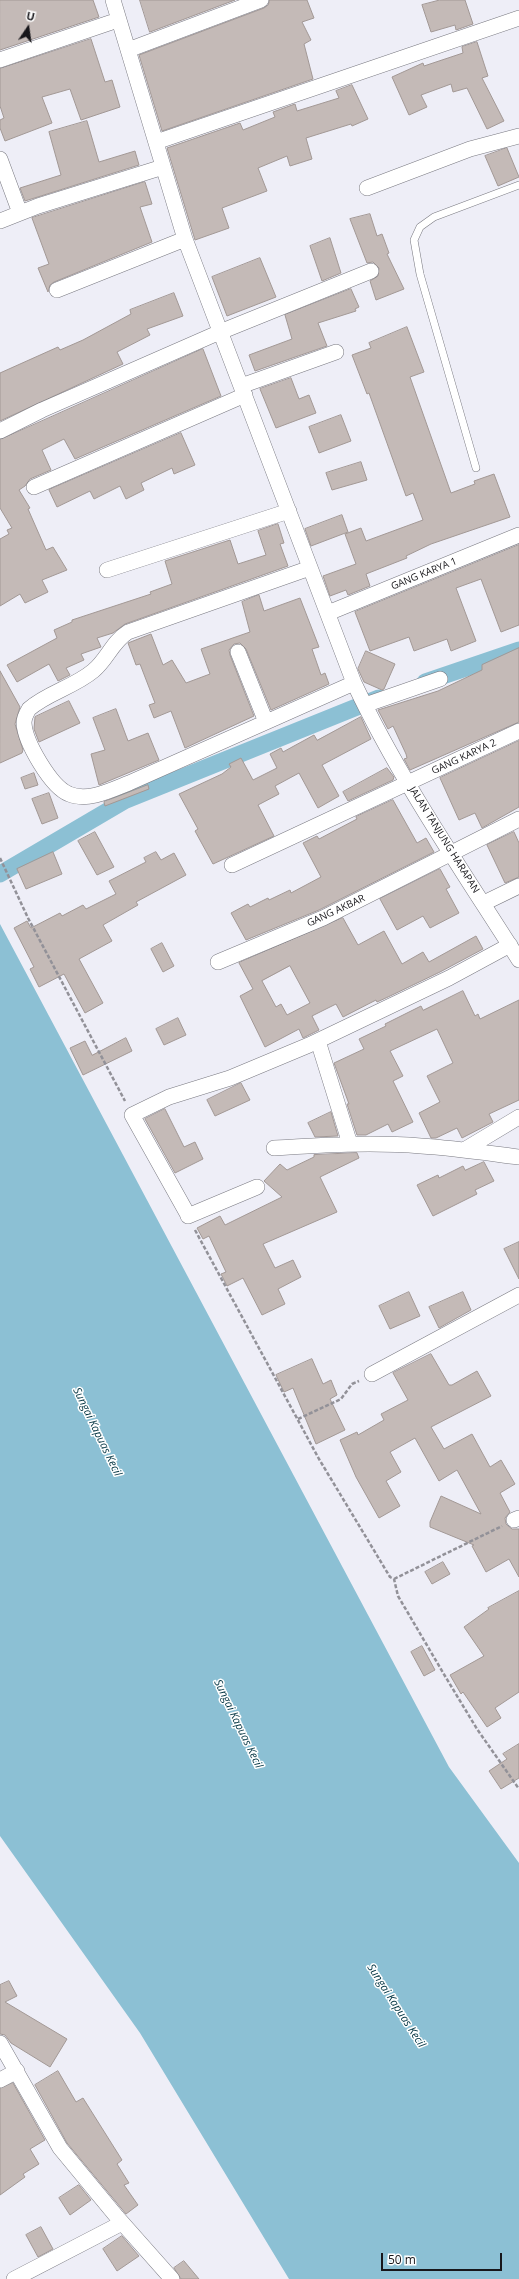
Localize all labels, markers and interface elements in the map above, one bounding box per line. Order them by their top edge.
north arrow [8,8,48,48]
text: U [25,8,37,24]
street label: GANG KARYA 1 [389,555,459,593]
street label: GANG KARYA 2 [430,737,498,777]
street label: JALAN TANJUNG HARAPAN [406,784,482,896]
street label: GANG AKBAR [305,892,367,930]
water label: Sungai Kapuas Kecil [70,1386,124,1478]
water label: Sungai Kapuas Kecil [211,1678,265,1770]
water label: Sungai Kapuas Kecil [364,1962,428,2050]
scale bar [383,2245,504,2271]
text: 50 m [388,2251,416,2268]

